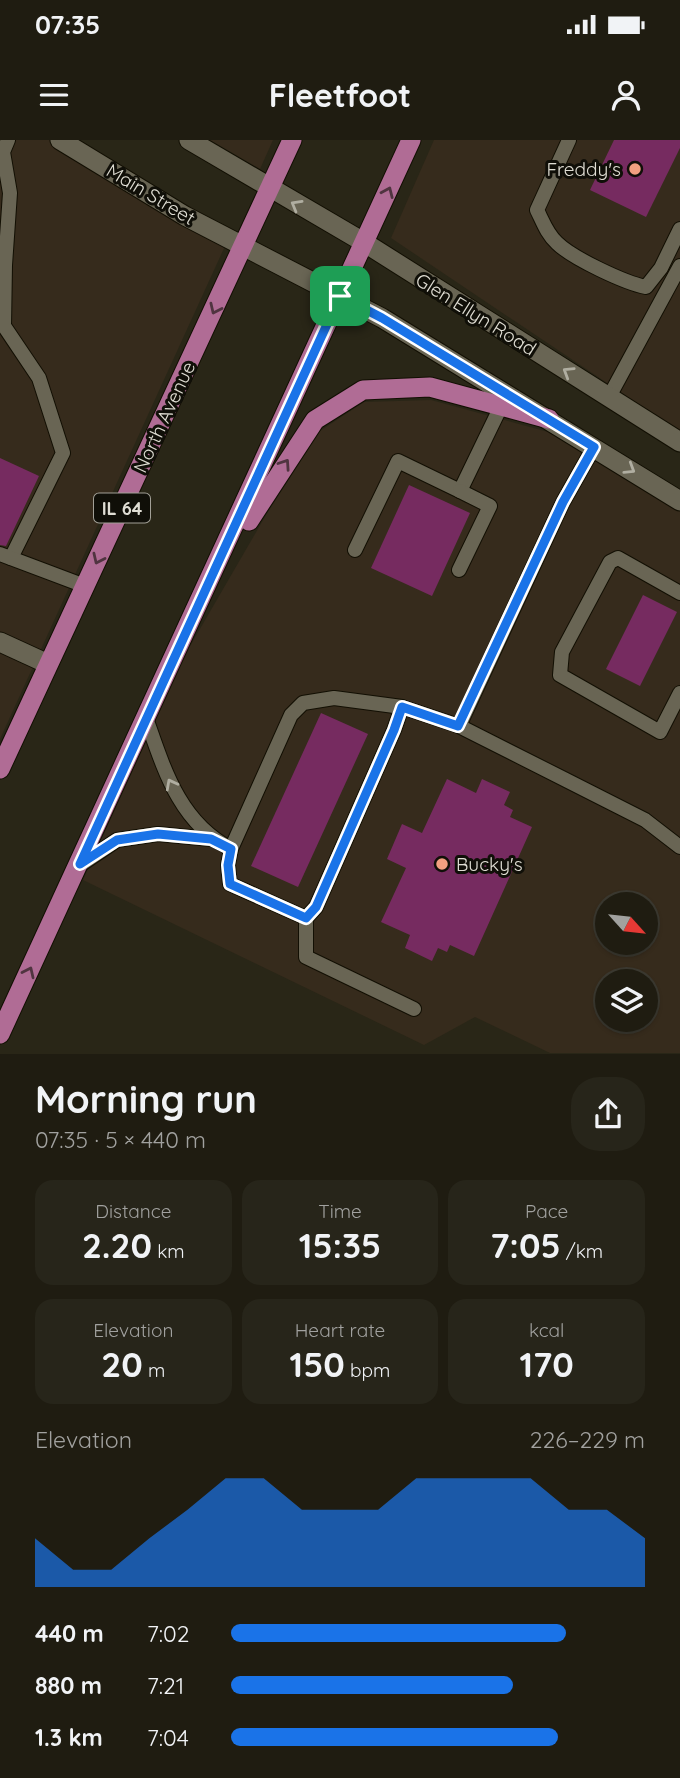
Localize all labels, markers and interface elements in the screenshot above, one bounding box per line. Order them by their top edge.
text: 07:35 [35,8,100,41]
text: Fleetfoot [269,75,411,115]
icon: menu [35,76,73,114]
icon: person [607,76,645,114]
place label: Freddy's [546,157,621,181]
street label: Main Street [102,158,200,230]
marker: Freddy's [627,161,643,177]
one-way arrow [380,187,394,199]
one-way arrow [290,200,303,213]
pin [310,266,370,326]
street label: Glen Ellyn Road [411,267,541,361]
icon: arrive [321,277,359,315]
one-way arrow [209,302,223,314]
street label: North Avenue [128,358,200,476]
one-way arrow [562,367,575,380]
one-way arrow [277,459,289,472]
one-way arrow [622,461,635,474]
road number: IL 64 [94,494,150,522]
one-way arrow [92,552,106,564]
one-way arrow [166,779,180,791]
place label: Bucky's [456,852,523,876]
marker: Bucky's [434,856,450,872]
north arrow [595,892,658,956]
map controls [595,892,658,1032]
one-way arrow [21,967,35,979]
button: layers [595,969,658,1032]
text: Morning run [35,1075,257,1123]
button: share [571,1077,645,1151]
text: 07:35 · 5 × 440 m [35,1125,206,1154]
text: Distance [95,1199,171,1223]
text: Time [318,1199,362,1223]
text: Pace [525,1199,568,1223]
text: 2.20 [82,1223,152,1267]
text: 15:35 [299,1223,381,1267]
text: 7:05 [490,1223,561,1267]
text: km [152,1239,185,1263]
text: /km [561,1239,603,1263]
text: Elevation [93,1318,173,1342]
text: Heart rate [295,1318,385,1342]
text: kcal [529,1318,564,1342]
text: 20 [101,1342,143,1386]
text: 150 [290,1342,345,1386]
text: 170 [520,1342,574,1386]
text: m [143,1358,165,1382]
text: bpm [345,1358,390,1382]
text: Elevation [35,1425,132,1454]
text: 226–229 m [530,1425,645,1454]
text: 440 m [35,1619,104,1648]
text: 7:02 [147,1619,190,1648]
text: 880 m [35,1671,102,1700]
text: 7:21 [147,1671,184,1700]
text: 1.3 km [35,1723,103,1752]
text: 7:04 [147,1723,189,1752]

